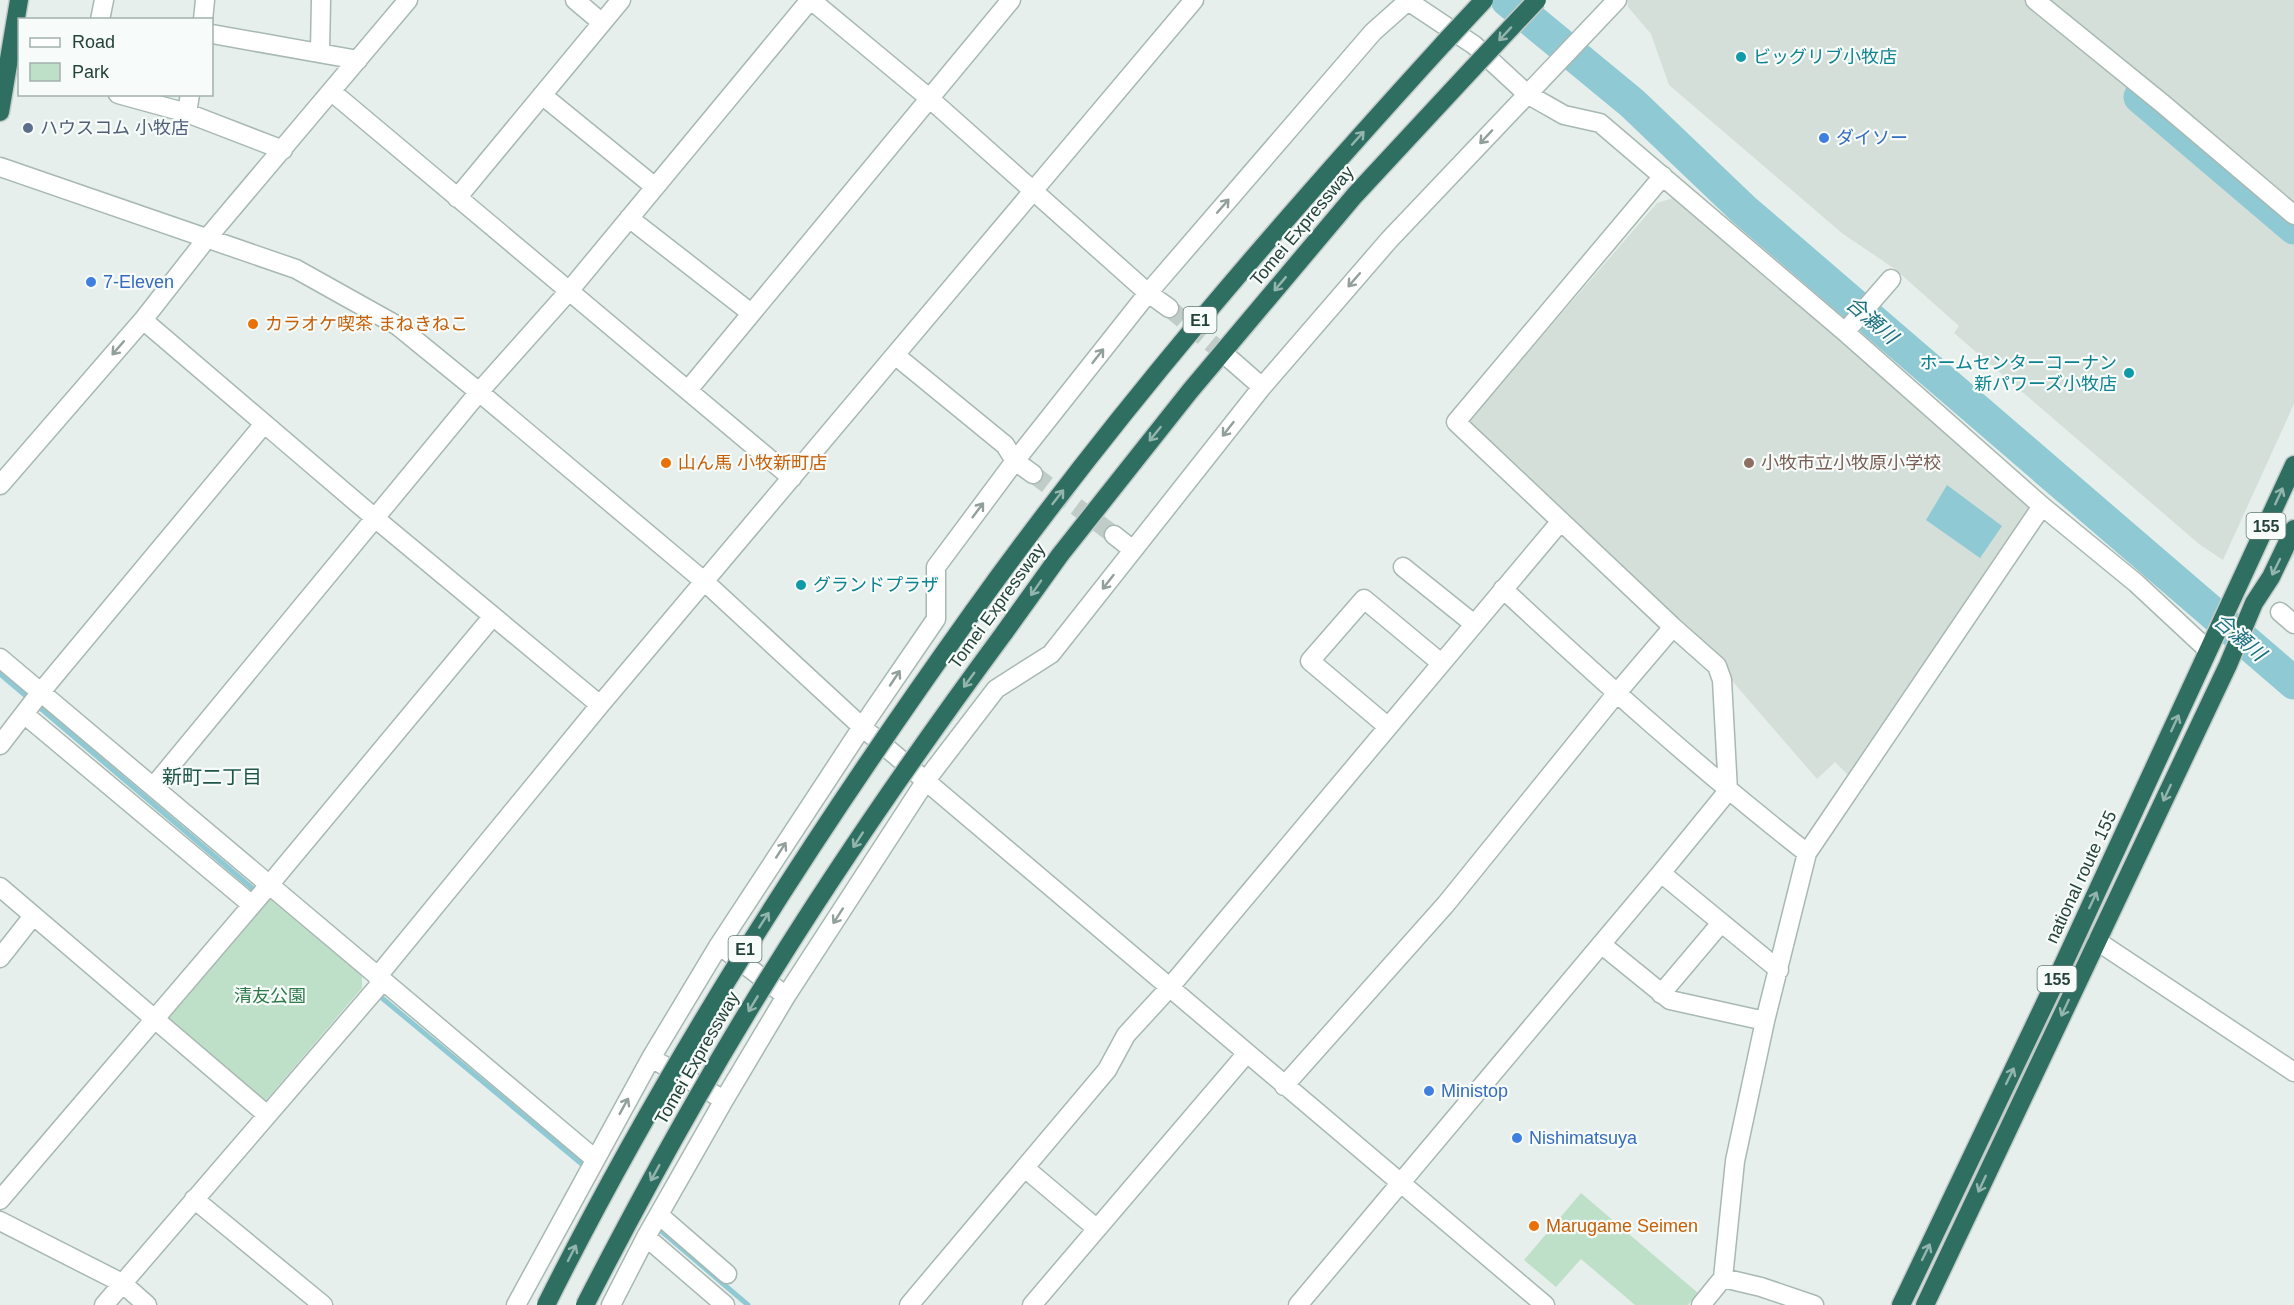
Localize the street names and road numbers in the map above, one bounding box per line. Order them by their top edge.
street label: Tomei Expressway [1246,162,1358,290]
road number: E1 [1184,307,1216,333]
road number: 155 [2246,513,2286,539]
street label: Tomei Expressway [945,539,1049,673]
street label: national route 155 [2041,807,2121,947]
road number: E1 [728,936,762,962]
road number: 155 [2038,966,2076,992]
street label: Tomei Expressway [651,988,743,1128]

